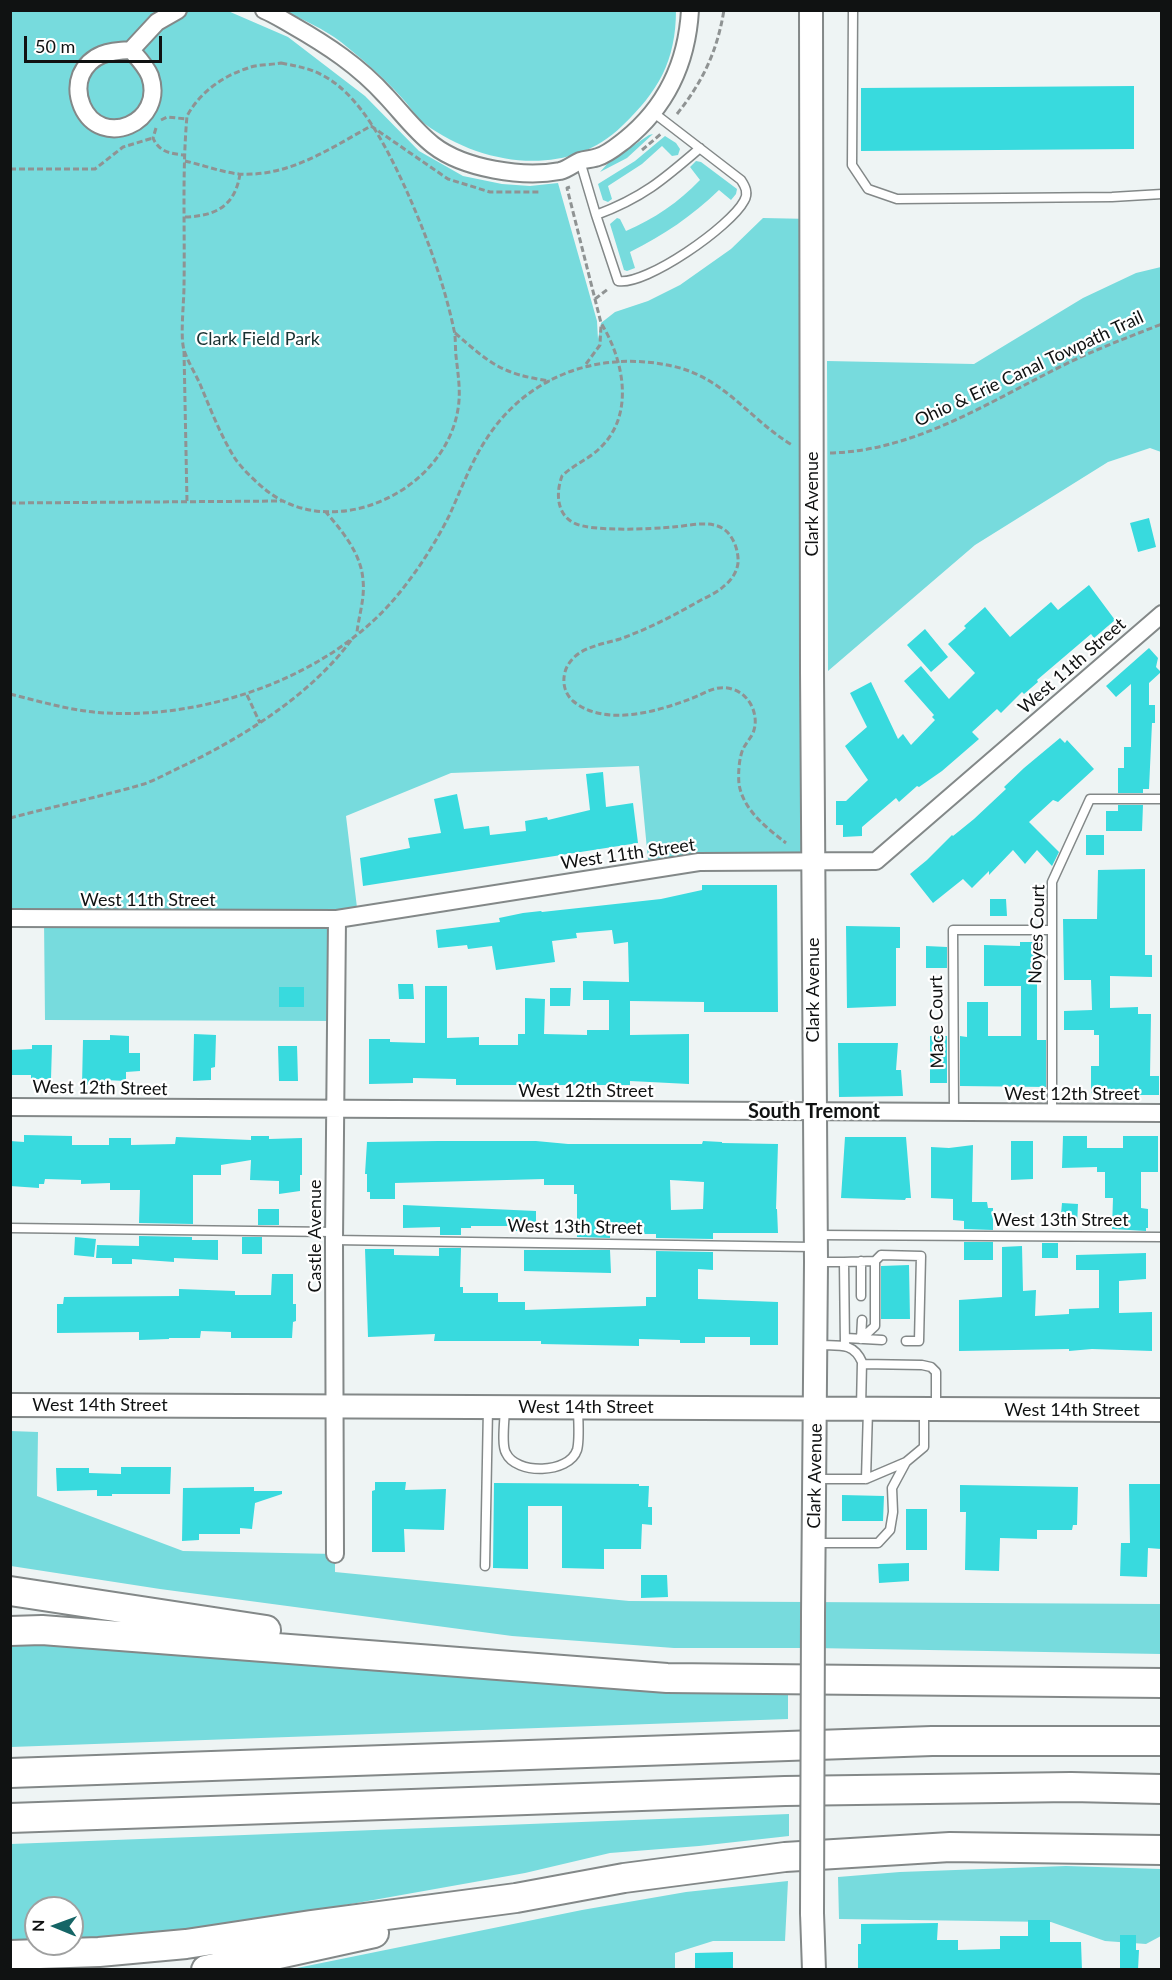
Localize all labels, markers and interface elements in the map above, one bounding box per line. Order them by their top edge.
scale bar [27,24,165,62]
text: 50 m [35,35,75,57]
street label: Ohio & Erie Canal Towpath Trail [911,306,1147,432]
park label: Clark Field Park [196,328,320,350]
street label: Clark Avenue [801,451,823,557]
street label: West 11th Street [1014,613,1130,719]
street label: West 11th Street [559,834,697,874]
street label: Noyes Court [1024,884,1050,984]
street label: West 11th Street [80,889,216,911]
street label: Clark Avenue [802,937,824,1043]
street label: Mace Court [925,975,949,1069]
street label: West 12th Street [32,1076,168,1100]
street label: West 12th Street [518,1080,654,1102]
street label: West 12th Street [1004,1083,1140,1105]
district label: South Tremont [748,1100,880,1124]
street label: Castle Avenue [304,1179,326,1293]
street label: West 13th Street [993,1209,1129,1231]
street label: West 13th Street [507,1215,643,1239]
street label: West 14th Street [32,1394,168,1416]
street label: West 14th Street [518,1396,654,1418]
street label: West 14th Street [1004,1399,1140,1421]
street label: Clark Avenue [803,1423,827,1529]
north arrow [24,1896,84,1956]
text: N [28,1919,47,1932]

